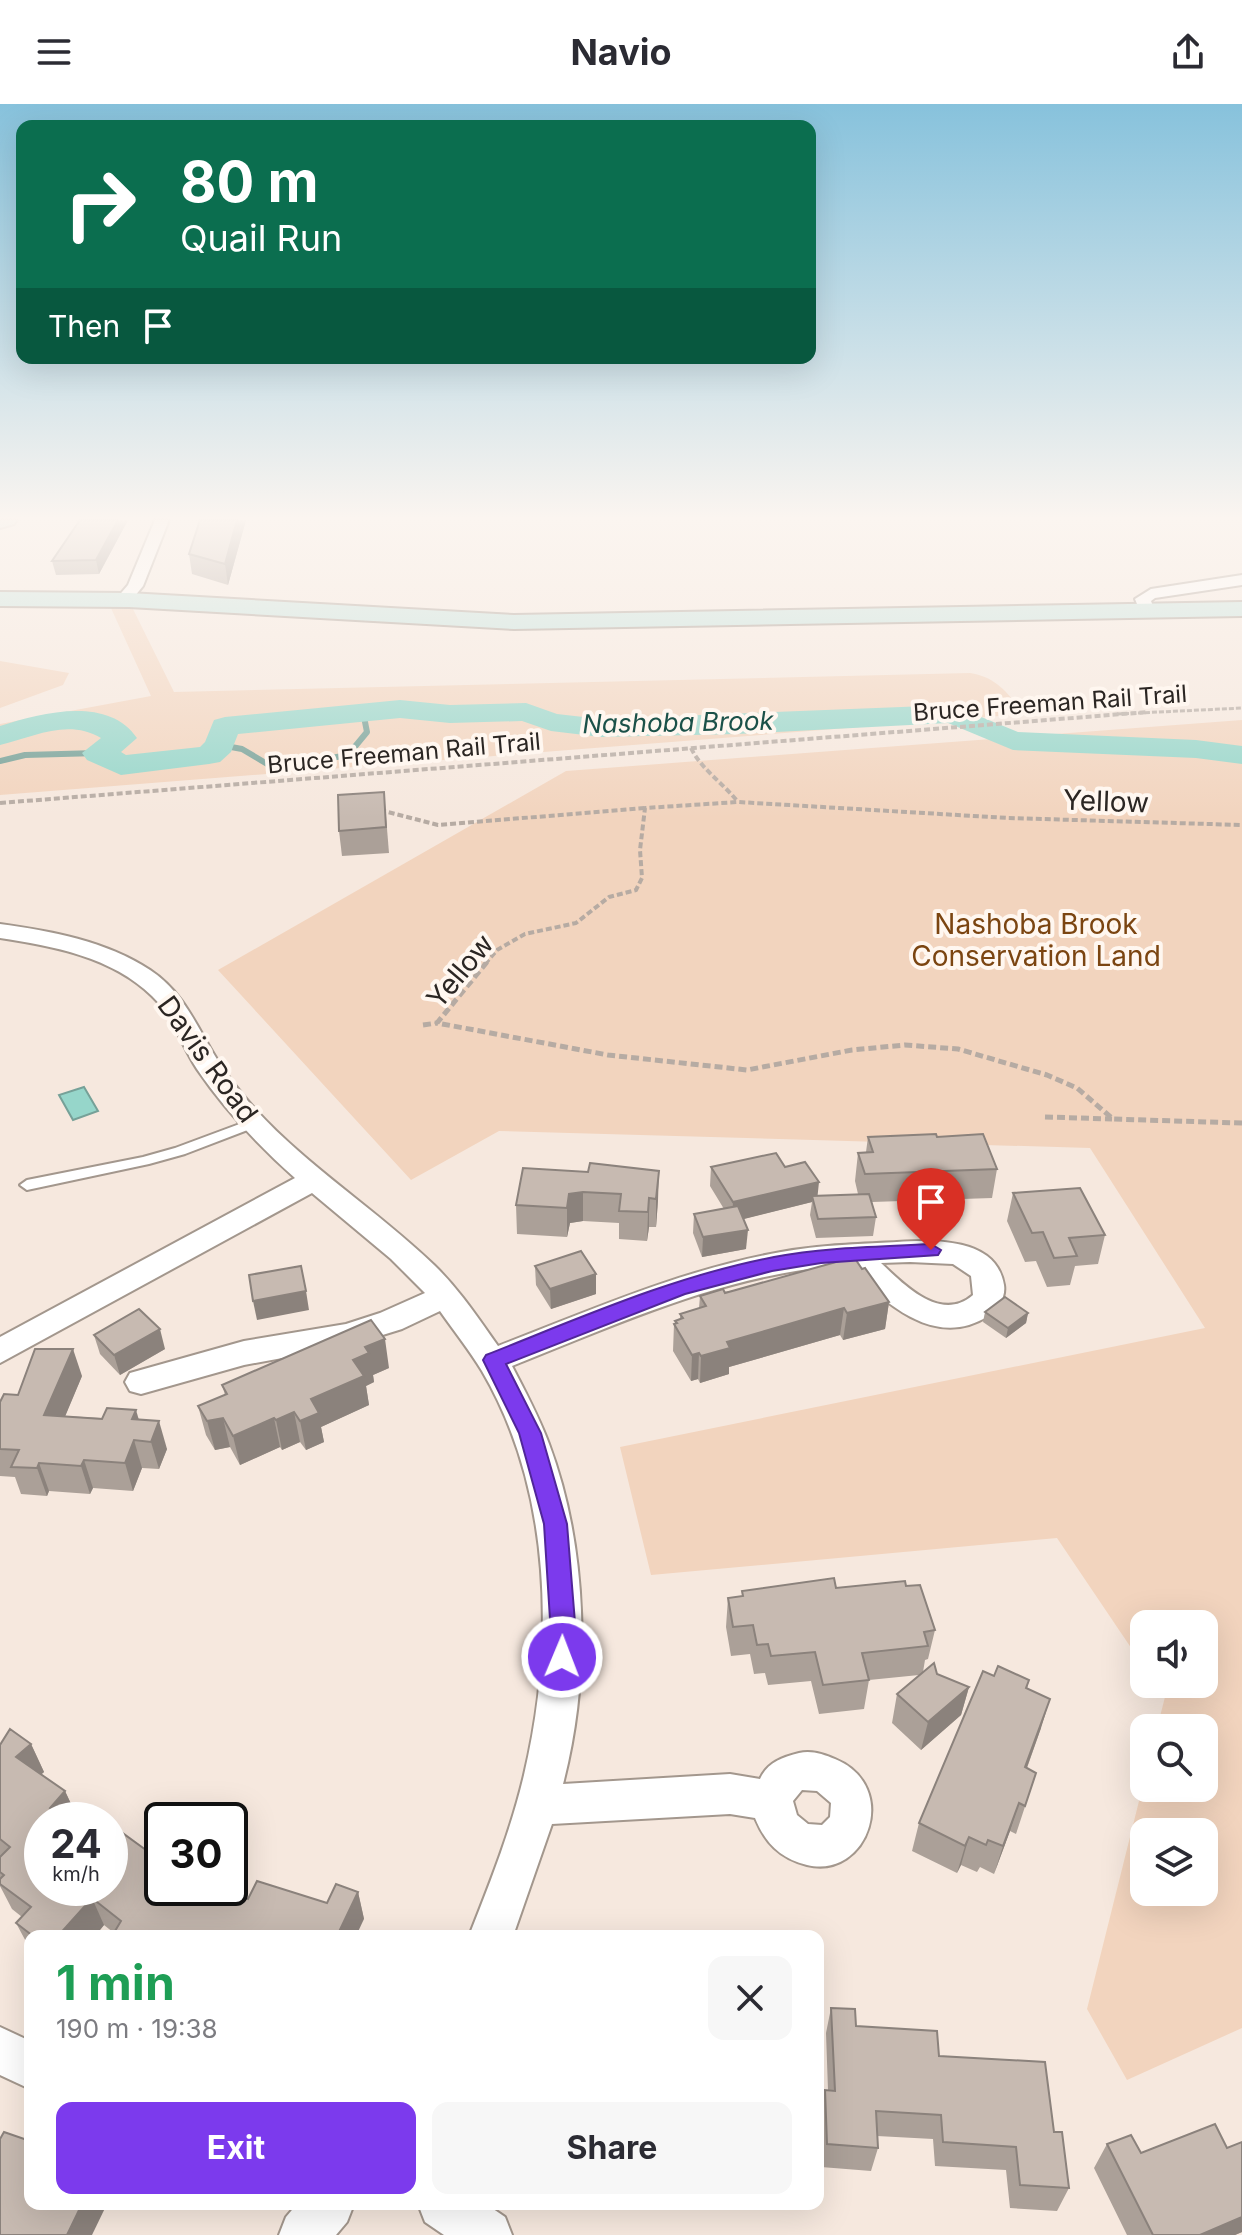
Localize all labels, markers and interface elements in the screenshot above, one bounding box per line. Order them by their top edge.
icon: menu [32,30,76,74]
text: Navio [570,30,672,74]
icon: share [1166,30,1210,74]
text: 80 m [180,148,319,216]
icon: right [48,152,152,256]
text: Quail Run [180,216,342,260]
icon: arrive [136,304,180,348]
text: Then [48,308,120,344]
street label: Bruce Freeman Rail Trail [912,679,1188,727]
water label: Nashoba Brook [582,705,775,739]
street label: Bruce Freeman Rail Trail [266,727,542,779]
street label: Yellow [1062,783,1150,819]
park label: Nashoba Brook Conservation Land [911,907,1161,973]
street label: Yellow [419,927,501,1015]
street label: Davis Road [151,989,265,1129]
pin [897,1168,965,1250]
icon: arrive [909,1180,953,1224]
map controls [1130,1610,1218,1906]
button: sound [1130,1610,1218,1698]
position arrow [520,1615,604,1699]
button: search [1130,1714,1218,1802]
speed limit sign: 30 [144,1802,248,1906]
button: layers [1130,1818,1218,1906]
text: 24 [50,1819,102,1868]
text: km/h [52,1862,100,1886]
text: 1 min [56,1953,175,2012]
button: close [708,1956,792,2040]
text: 190 m · 19:38 [56,2013,218,2044]
button: Exit [56,2102,416,2194]
button: Share [432,2102,792,2194]

